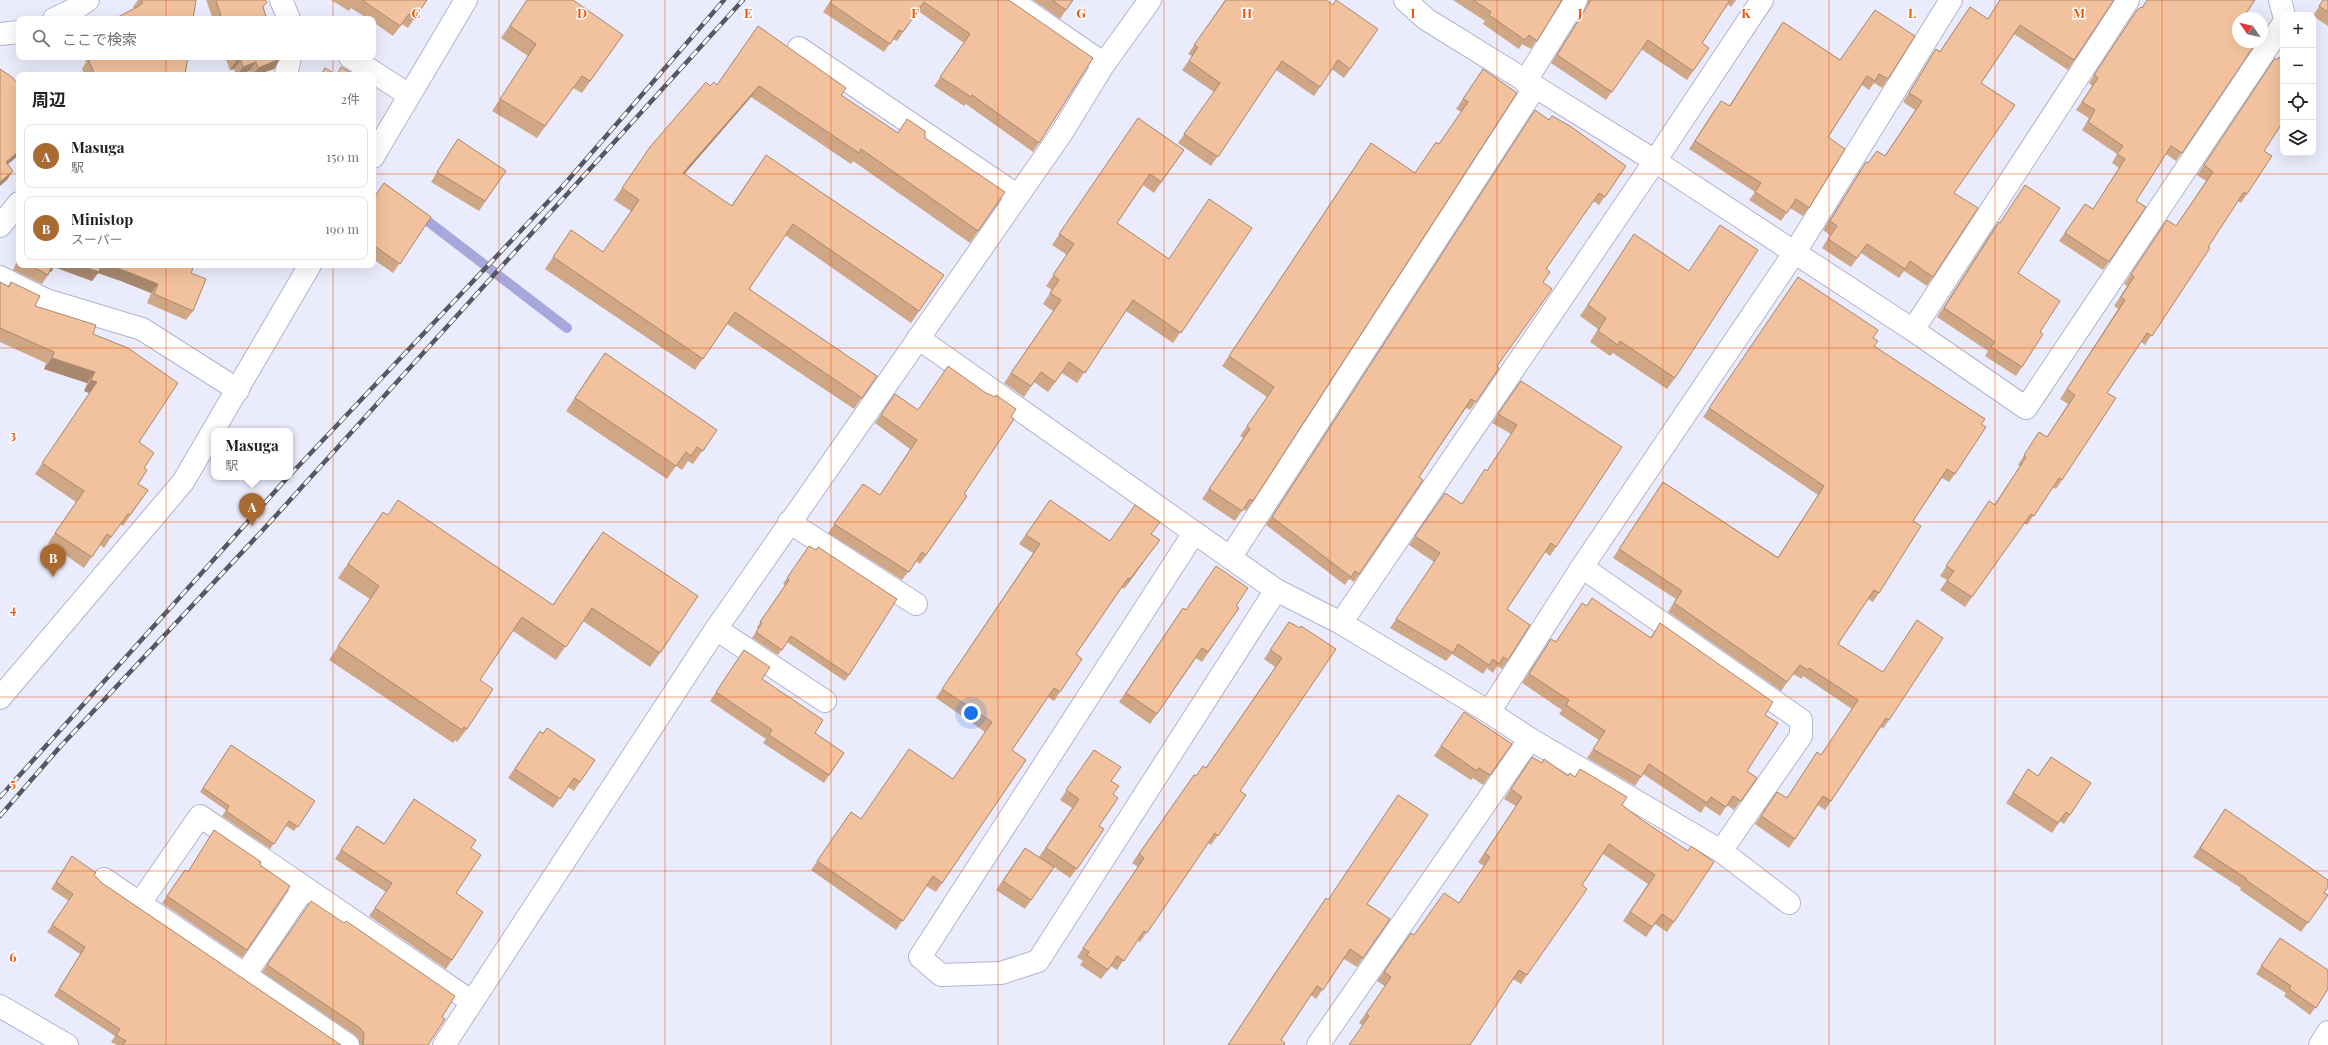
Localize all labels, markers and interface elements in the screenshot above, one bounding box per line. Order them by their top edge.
text: C [411,4,421,21]
text: D [577,4,587,21]
text: E [744,4,752,21]
text: F [911,4,919,21]
text: G [1076,4,1086,21]
text: H [1242,4,1252,21]
text: I [1411,4,1416,21]
text: J [1577,4,1583,21]
text: K [1741,4,1751,21]
text: L [1908,4,1916,21]
text: M [2073,4,2085,21]
north arrow [2232,12,2268,48]
map controls [2280,12,2316,156]
button: + [2280,12,2316,48]
search box [16,16,376,60]
icon: search [30,27,52,49]
text: ここで検索 [62,29,137,49]
button: − [2280,48,2316,84]
button: locate [2280,84,2316,120]
text: 周辺 [32,88,66,110]
text: 2件 [341,90,360,107]
button: layers [2280,120,2316,156]
text: Masuga [71,137,125,157]
text: A [42,148,50,165]
text: 150 m [326,148,359,165]
text: 駅 [71,158,84,175]
text: Ministop [71,209,133,229]
text: B [42,220,50,237]
text: 190 m [325,220,359,237]
text: スーパー [71,230,123,247]
text: 3 [10,426,16,443]
popup [211,428,293,480]
text: Masuga [225,435,279,455]
text: 駅 [225,456,238,473]
pin: A [239,493,265,526]
pin: B [40,544,66,577]
text: 4 [10,600,17,617]
your location [961,703,981,723]
text: 5 [10,774,16,791]
text: 6 [9,948,17,965]

